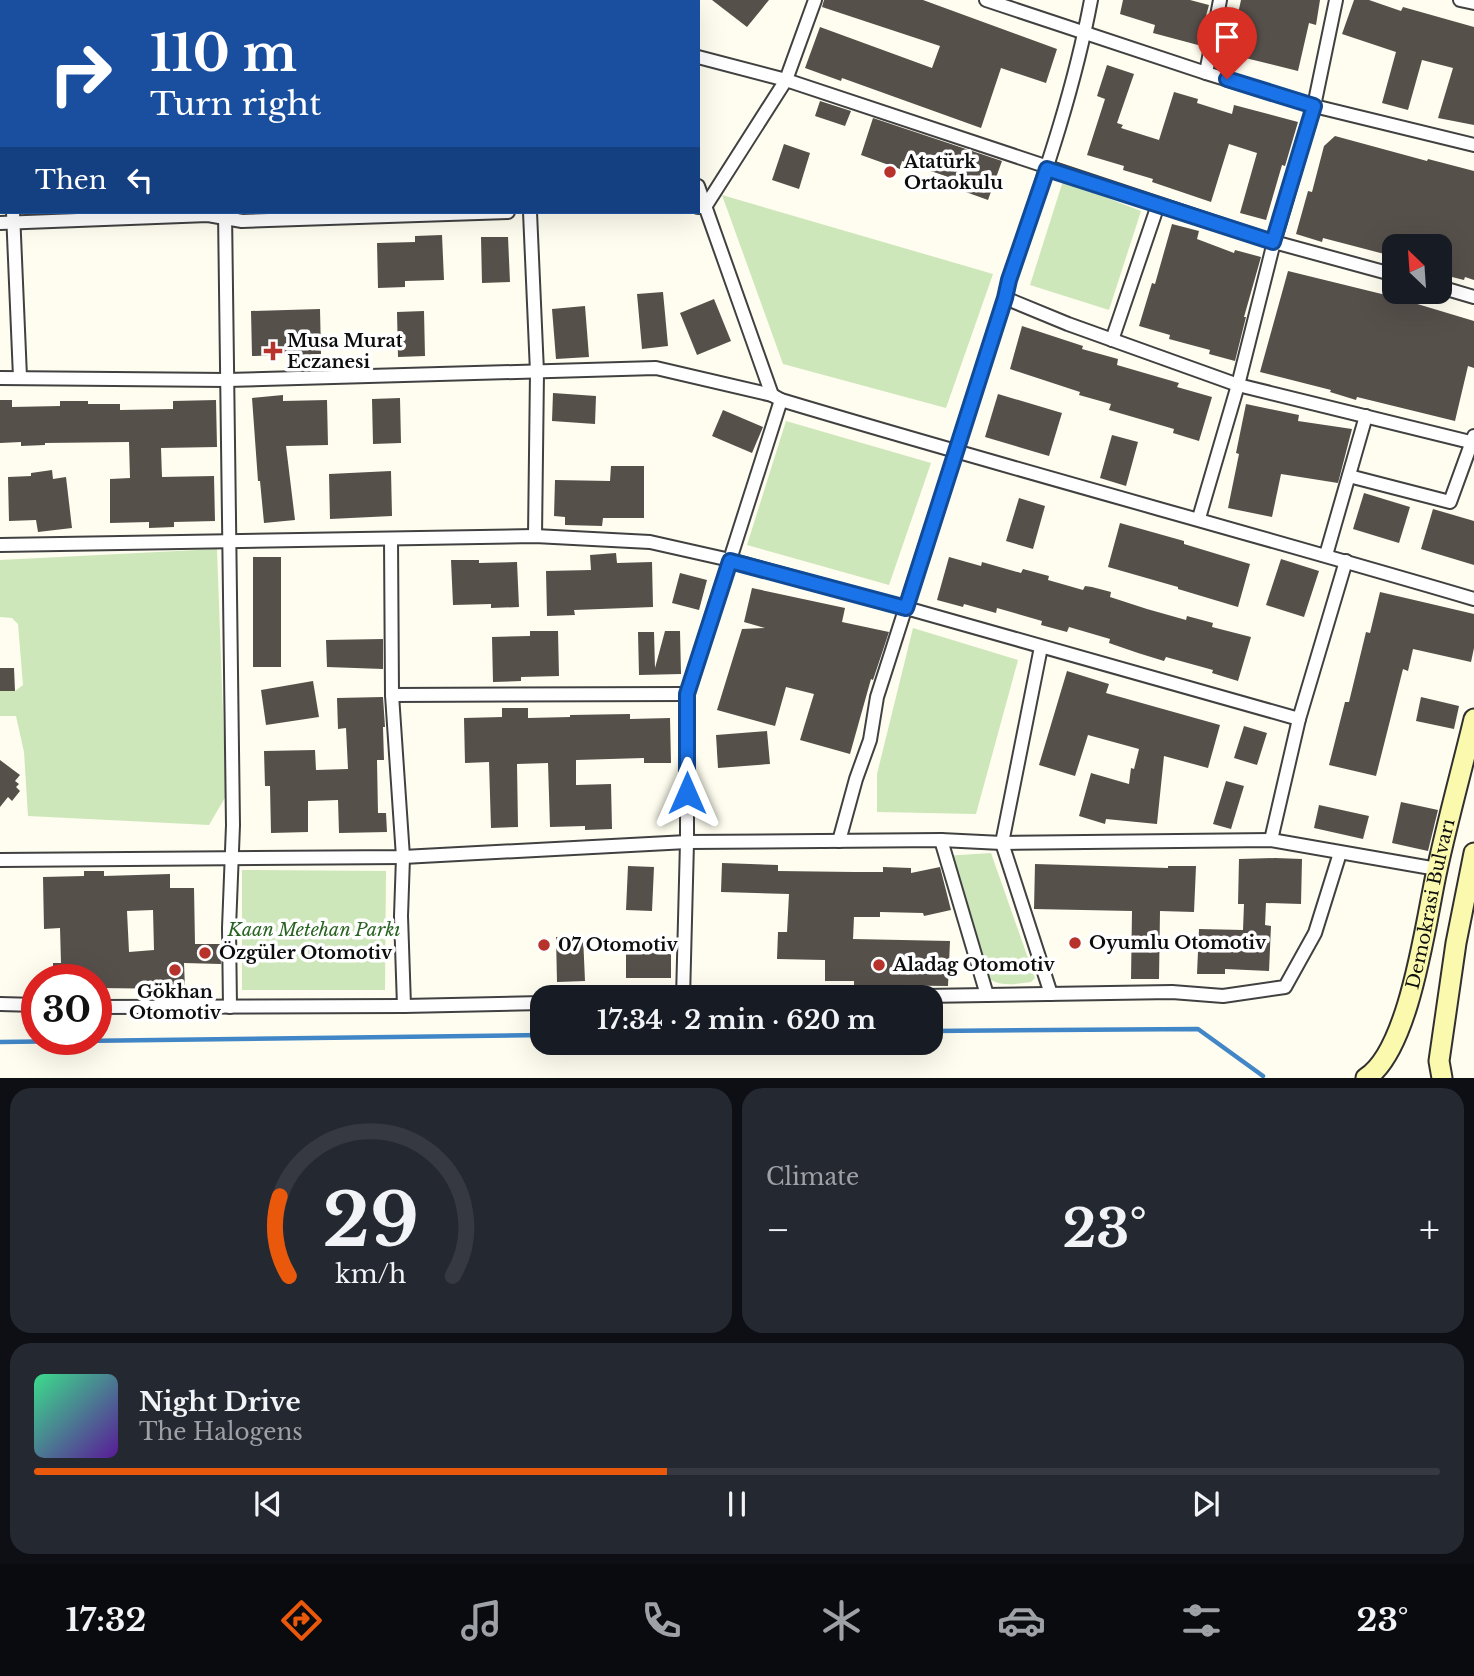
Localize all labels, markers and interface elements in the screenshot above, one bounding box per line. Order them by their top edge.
pin [1197,7,1257,79]
icon: arrive [1208,18,1246,56]
text: 110 m [150,23,297,84]
icon: right [35,28,126,119]
text: Turn right [150,84,321,124]
place label: Atatürk Ortaokulu [903,151,1003,194]
icon: left [121,161,159,199]
text: Then [35,164,107,196]
marker: Atatürk Ortaokulu [882,164,898,180]
north arrow [1382,234,1452,304]
map controls [1382,234,1452,304]
place label: Musa Murat Eczanesi [287,330,403,373]
marker: Musa Murat Eczanesi [265,343,281,359]
position arrow [650,756,724,830]
street label: Demokrasi Bulvarı [1401,817,1460,992]
park label: Kaan Metehan Parkı [226,919,401,941]
place label: Oyumlu Otomotiv [1089,932,1267,954]
place label: 07 Otomotiv [558,934,678,956]
marker: Oyumlu Otomotiv [1067,935,1083,951]
marker: 07 Otomotiv [536,937,552,953]
place label: Özgüler Otomotiv [219,941,393,964]
marker: Özgüler Otomotiv [197,945,213,961]
place label: Aladag Otomotiv [892,954,1055,976]
marker: Aladag Otomotiv [871,957,887,973]
marker: Gökhan Otomotiv [167,962,183,978]
speed limit sign: 30 [21,964,112,1055]
place label: Gökhan Otomotiv [129,981,222,1024]
text: 17:34 · 2 min · 620 m [597,1004,876,1036]
text: Climate [766,1163,859,1191]
text: 29 [323,1176,419,1267]
text: 23° [1062,1197,1147,1261]
text: − [766,1206,790,1253]
text: + [1419,1206,1440,1253]
text: km/h [336,1259,406,1290]
text: Night Drive [139,1386,301,1418]
text: The Halogens [139,1418,303,1446]
icon: previous [249,1485,287,1523]
icon: pause [718,1485,756,1523]
icon: next [1187,1485,1225,1523]
icon: directions [277,1596,326,1645]
icon: music [457,1596,506,1645]
icon: phone [637,1596,686,1645]
icon: climate [817,1596,866,1645]
icon: car [997,1596,1046,1645]
icon: filters [1177,1596,1226,1645]
text: 17:32 [65,1600,146,1640]
text: 23° [1357,1600,1408,1640]

